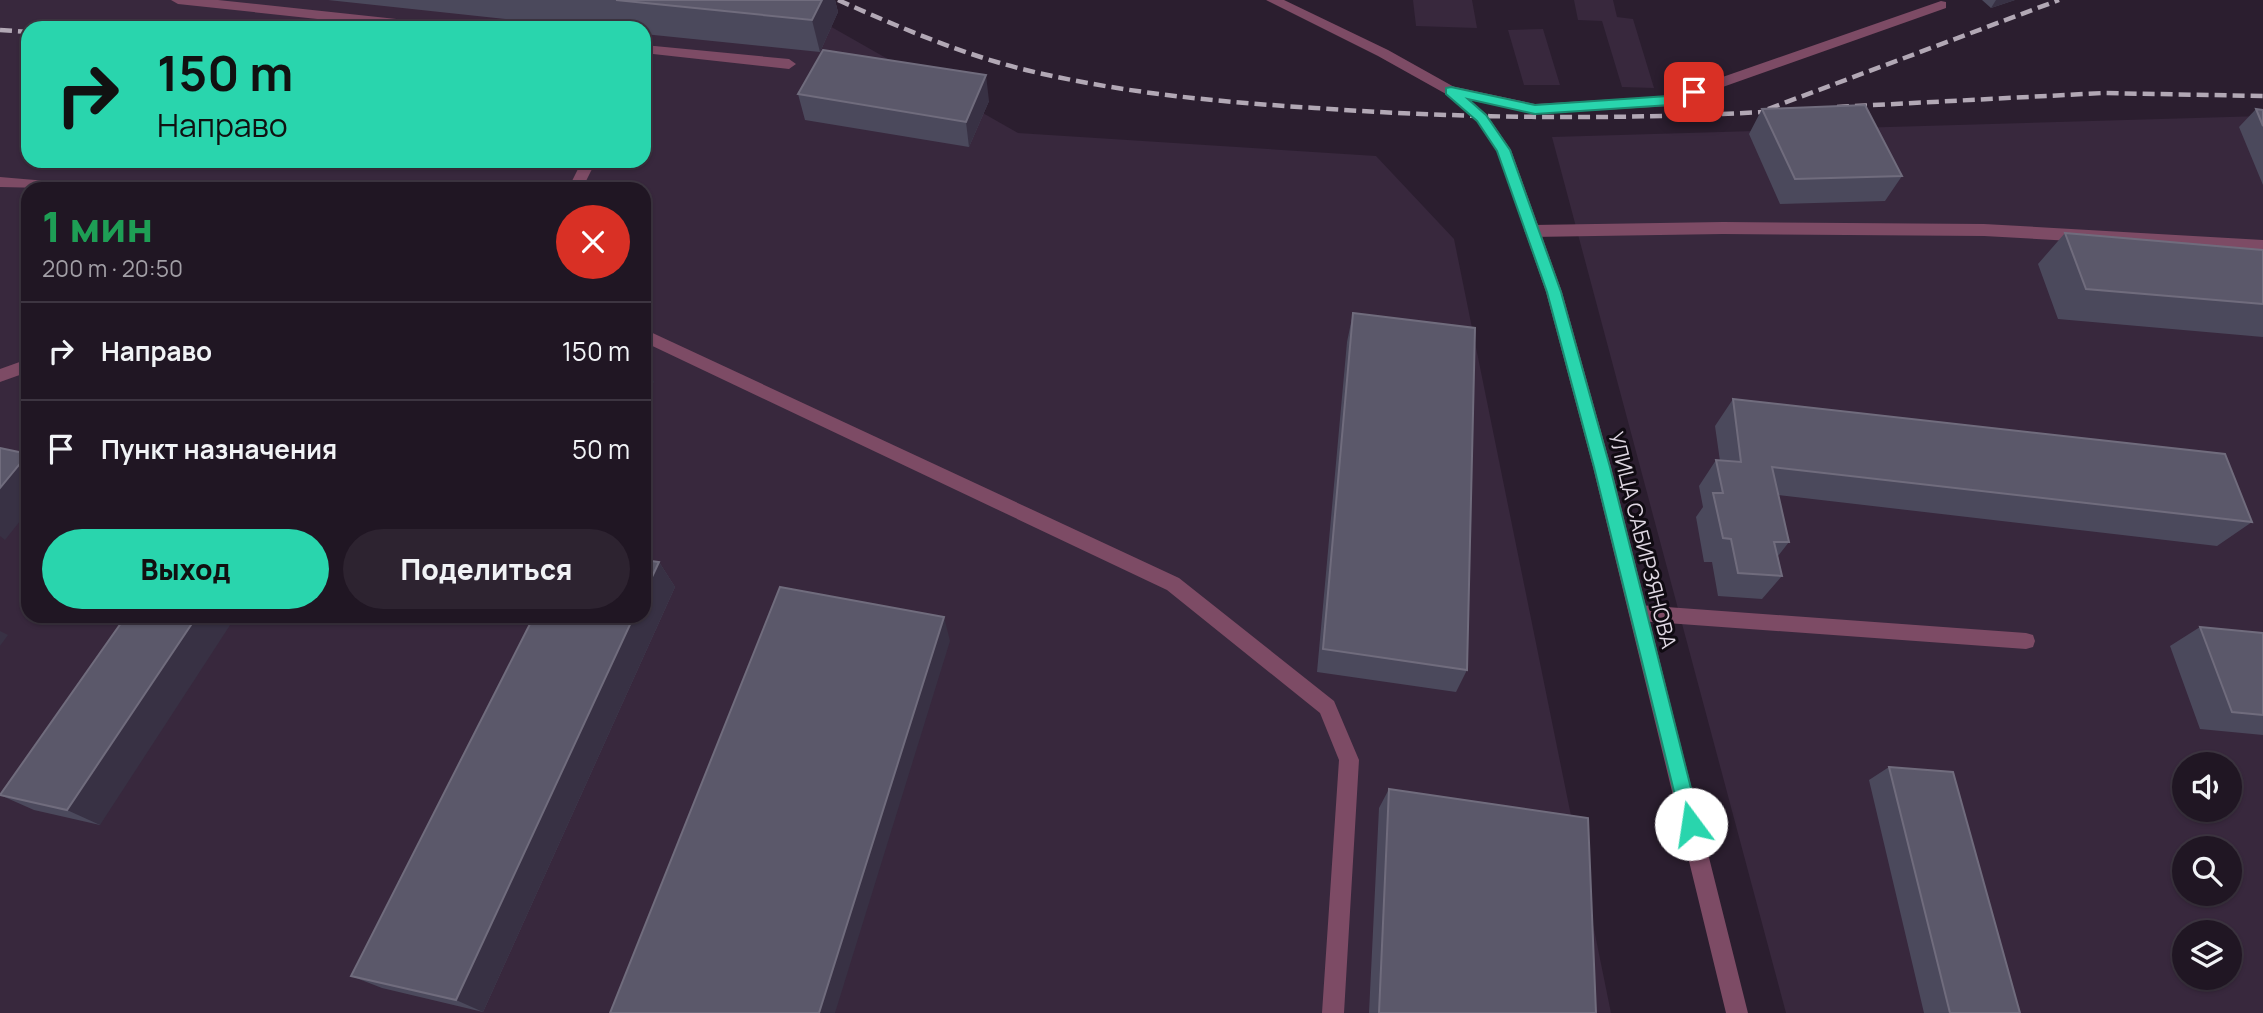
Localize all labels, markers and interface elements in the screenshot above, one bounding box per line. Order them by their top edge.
text: 150 m [157,39,293,106]
icon: right [42,49,133,140]
pin [1664,62,1724,122]
icon: arrive [1675,73,1713,111]
text: Направо [157,103,288,147]
text: 1 мин [42,197,153,255]
button: close [556,205,630,279]
text: 200 m · 20:50 [42,252,183,284]
icon: right [42,332,80,370]
text: Направо [101,333,212,369]
text: 150 m [562,333,630,369]
street label: УЛИЦА САБИРЗЯНОВА [1603,429,1683,651]
icon: arrive [42,430,80,468]
text: Пункт назначения [101,431,337,467]
text: 50 m [572,431,630,467]
button: Выход [42,529,329,609]
button: Поделиться [343,529,630,609]
map controls [2172,752,2242,990]
button: sound [2172,752,2242,822]
position arrow [1654,787,1728,861]
button: search [2172,836,2242,906]
button: layers [2172,920,2242,990]

